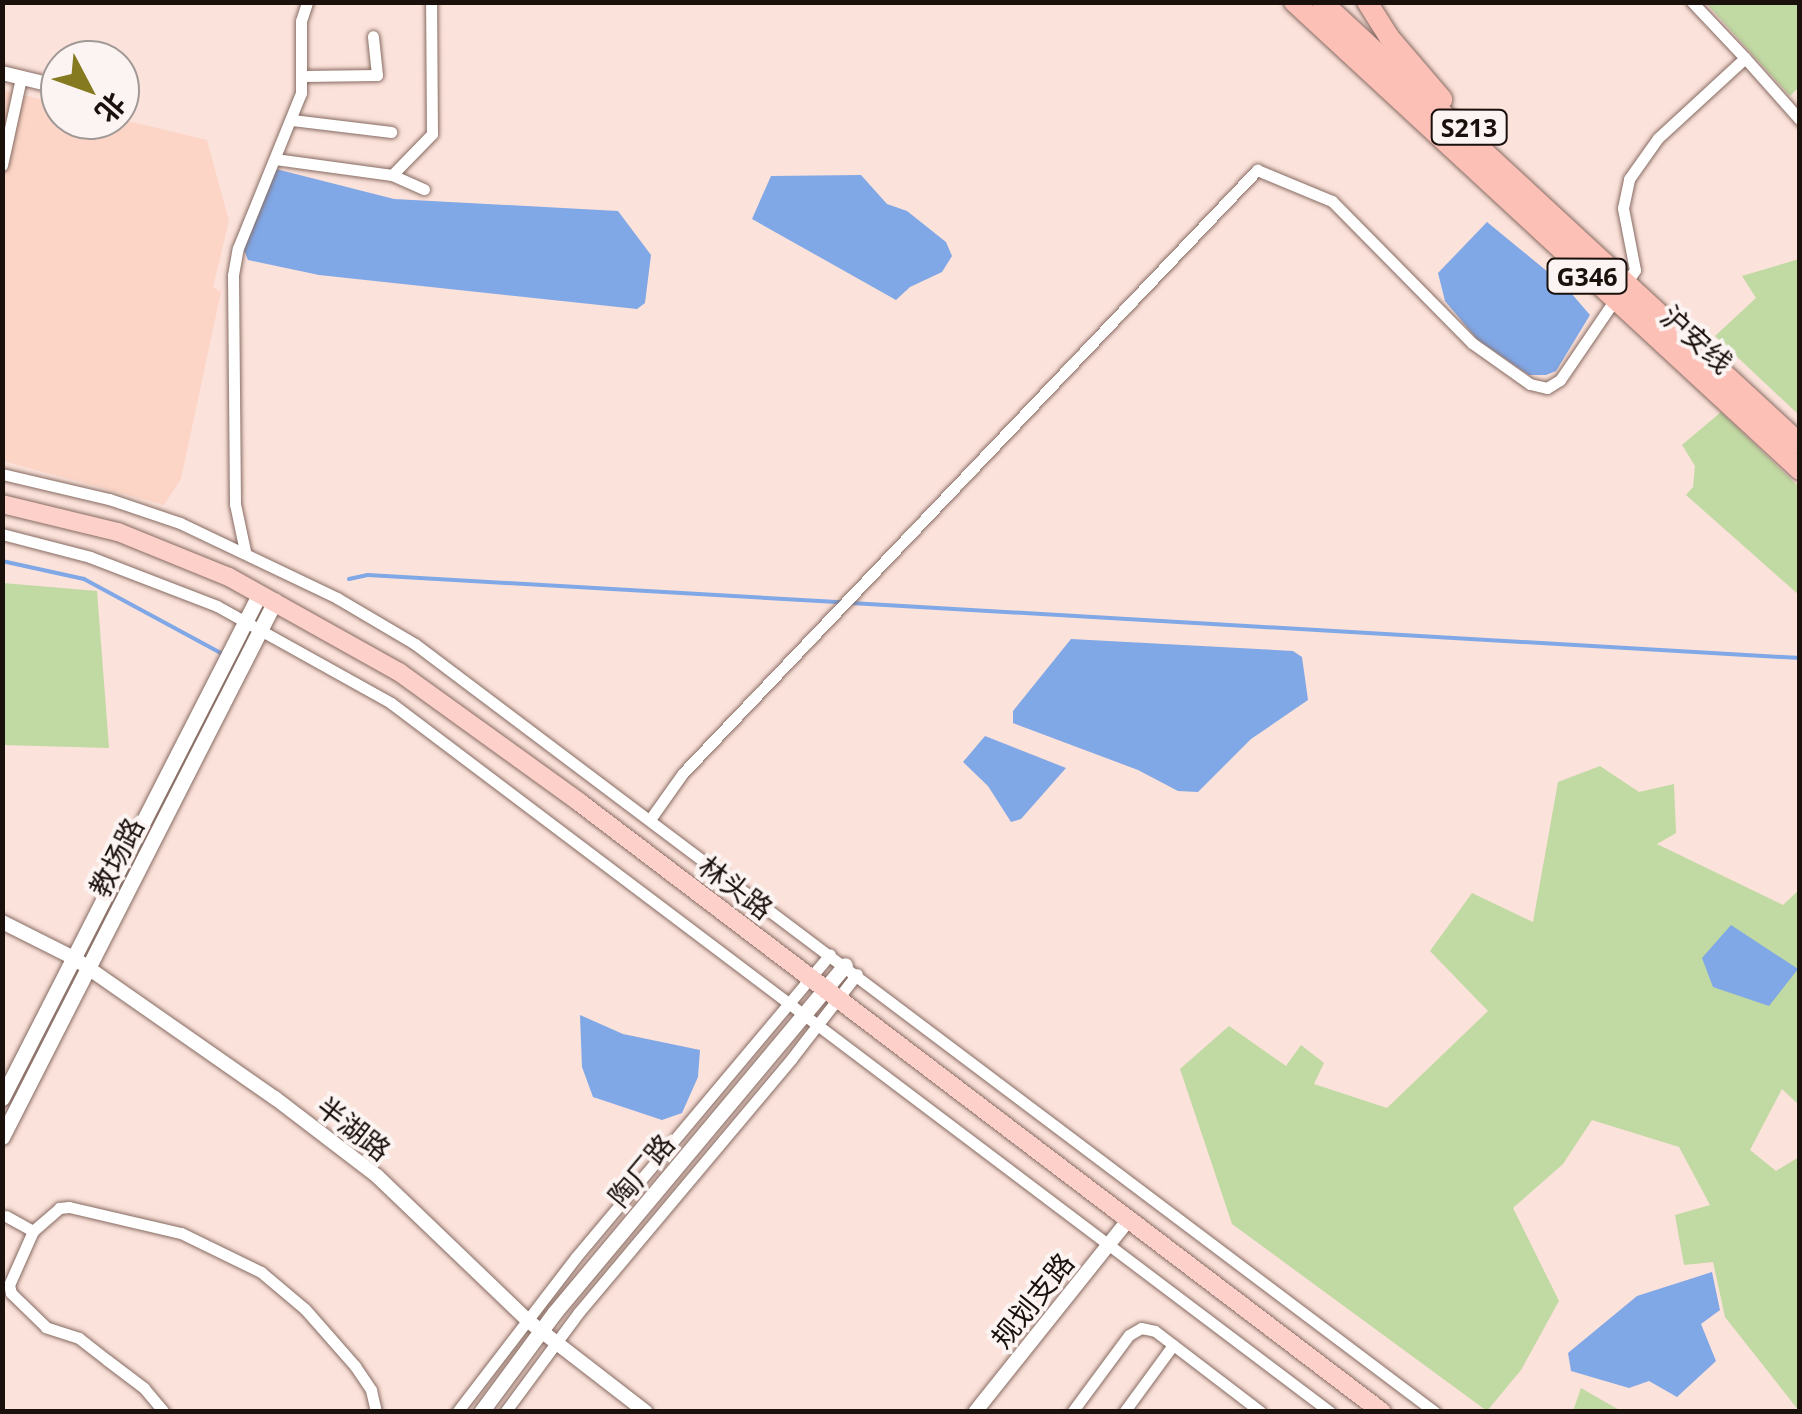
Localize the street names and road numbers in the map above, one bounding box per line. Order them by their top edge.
road number: S213 [1429,107,1509,147]
road number: G346 [1544,256,1630,296]
street label: 沪安线 [1655,298,1739,380]
street label: 教场路 [82,812,150,902]
street label: 林头路 [692,848,780,926]
street label: 半湖路 [311,1089,397,1167]
street label: 陶厂路 [601,1127,681,1213]
street label: 规划支路 [984,1246,1080,1354]

